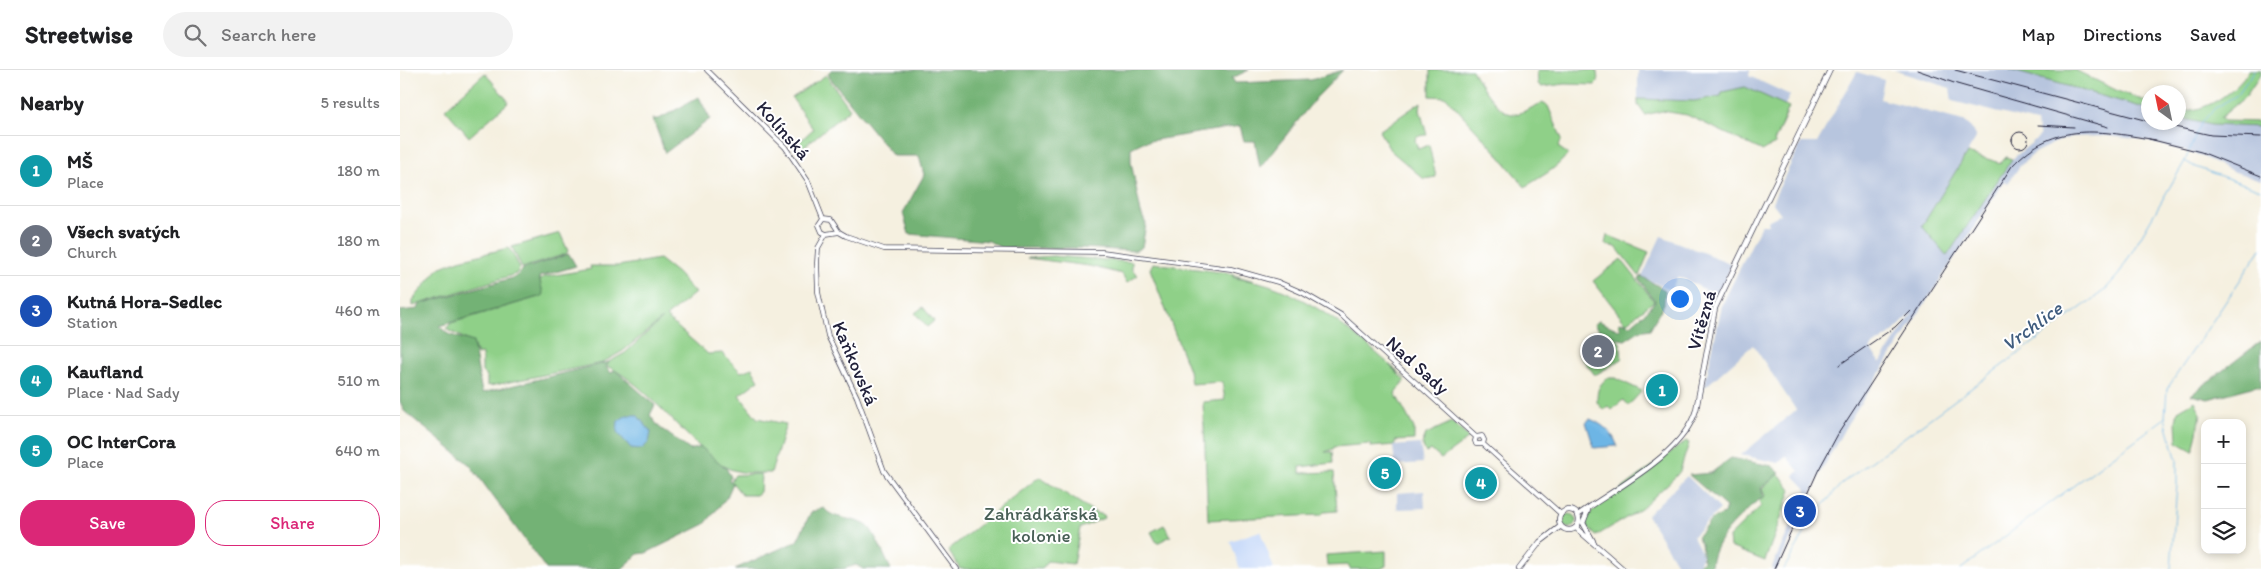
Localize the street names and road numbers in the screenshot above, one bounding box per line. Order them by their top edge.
street label: Kolínská [752,96,815,165]
street label: Vítězná [1682,287,1721,353]
street label: Kaňkovská [828,318,884,409]
street label: Nad Sady [1381,331,1454,400]

